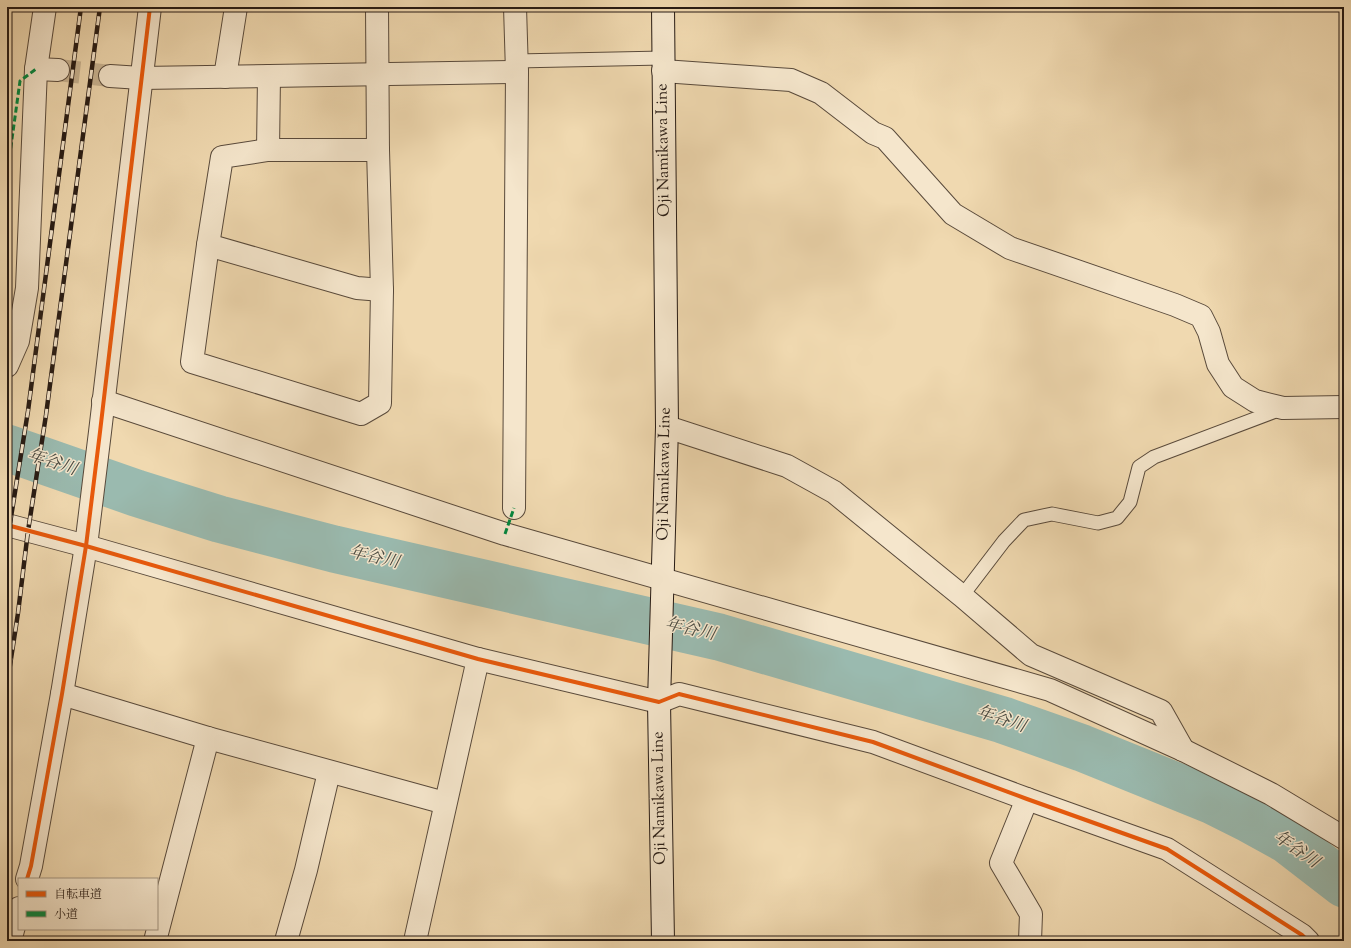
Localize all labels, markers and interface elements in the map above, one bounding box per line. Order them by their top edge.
street label: Oji Namikawa Line [651,83,677,217]
street label: Oji Namikawa Line [652,407,678,541]
water label: 年谷川 [24,444,82,483]
water label: 年谷川 [346,541,403,576]
water label: 年谷川 [662,613,719,648]
water label: 年谷川 [973,701,1031,740]
street label: Oji Namikawa Line [647,731,673,865]
water label: 年谷川 [1268,826,1325,876]
legend [18,878,158,930]
text: 自転車道 [54,886,102,904]
text: 小道 [54,906,78,924]

